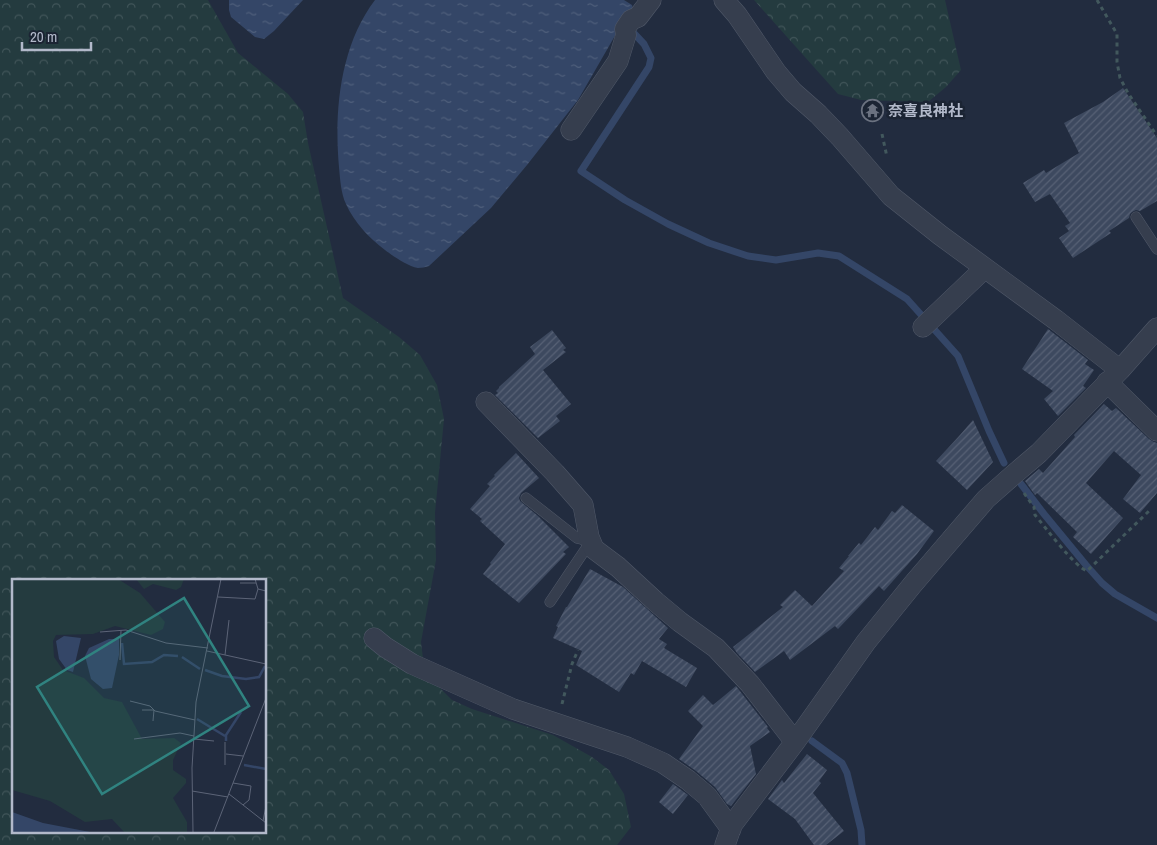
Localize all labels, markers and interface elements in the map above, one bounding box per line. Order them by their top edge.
scale bar [22,20,91,52]
text: 20 m [30,26,57,47]
temple icon: 奈喜良神社 [860,98,884,122]
place label: 奈喜良神社 [888,100,963,121]
inset map [12,579,266,832]

